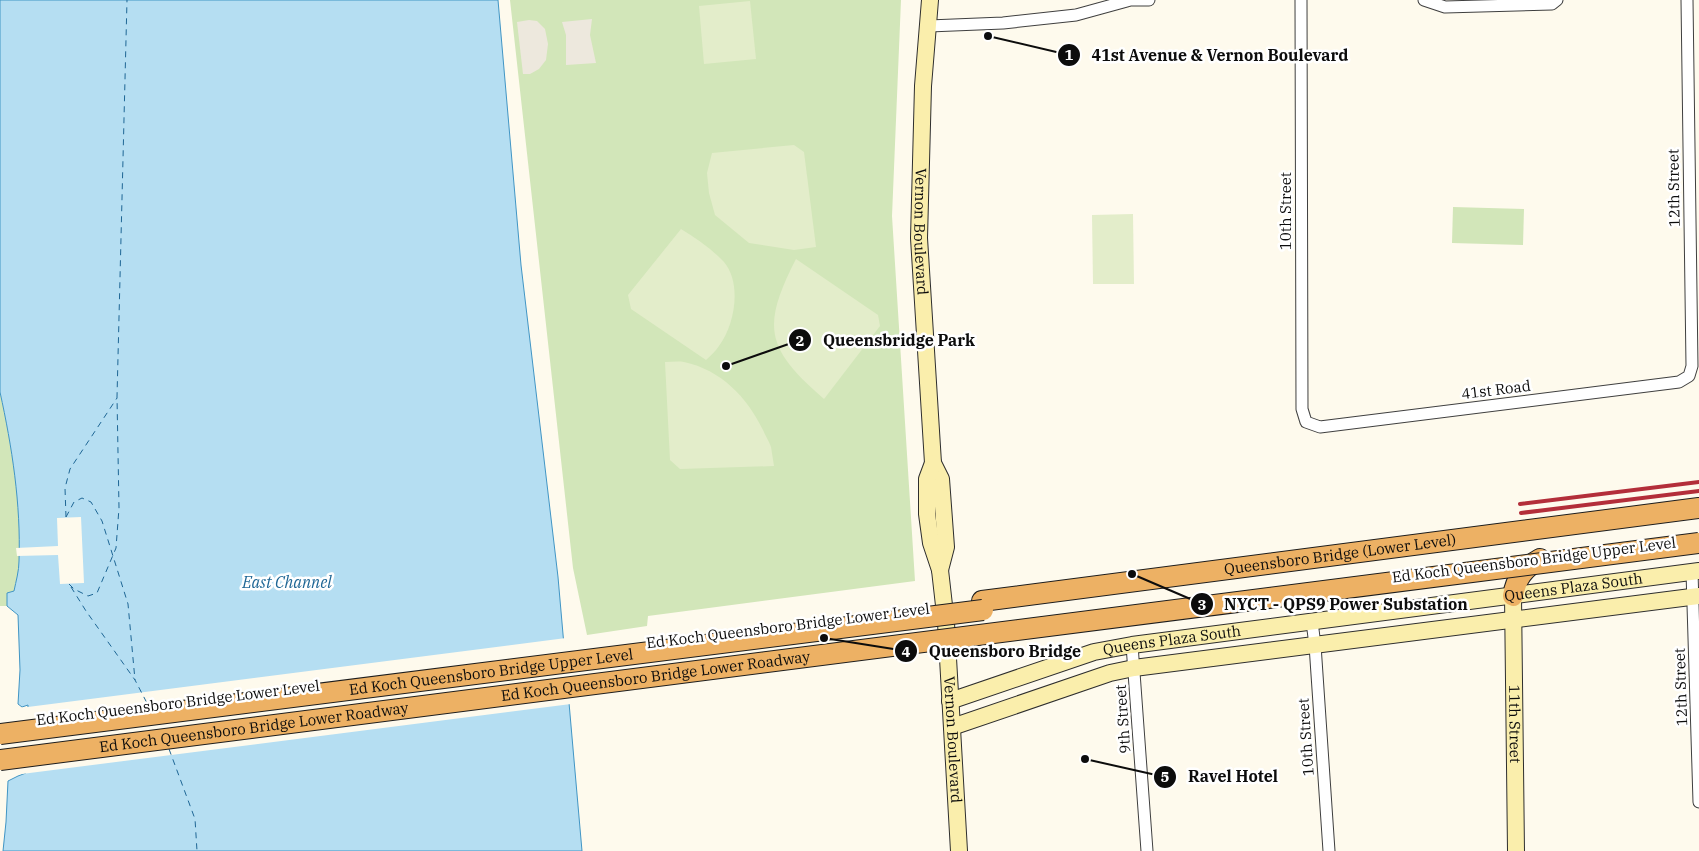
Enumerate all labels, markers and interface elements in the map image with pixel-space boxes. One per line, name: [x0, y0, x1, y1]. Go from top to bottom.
callout: 41st Avenue & Vernon Boulevard: [1056, 39, 1358, 70]
text: 1: [1064, 45, 1074, 64]
text: 41st Avenue & Vernon Boulevard: [1092, 45, 1348, 65]
street label: 12th Street: [1663, 149, 1684, 227]
street label: Vernon Boulevard: [910, 168, 933, 296]
street label: 10th Street: [1276, 172, 1295, 250]
callout: Queensbridge Park: [788, 325, 985, 356]
text: Queensbridge Park: [823, 330, 975, 350]
text: 2: [795, 331, 805, 350]
street label: 41st Road: [1460, 376, 1532, 403]
street label: Queensboro Bridge (Lower Level): [1223, 530, 1457, 579]
street label: Ed Koch Queensboro Bridge Upper Level: [1391, 533, 1677, 586]
street label: Queens Plaza South: [1503, 568, 1644, 605]
water label: East Channel: [241, 572, 332, 592]
callout: NYCT - QPS9 Power Substation: [1190, 589, 1478, 620]
text: NYCT - QPS9 Power Substation: [1224, 594, 1468, 614]
text: 3: [1197, 595, 1207, 614]
street label: Ed Koch Queensboro Bridge Lower Level: [645, 599, 931, 652]
street label: Queens Plaza South: [1101, 621, 1242, 659]
callout: Queensboro Bridge: [894, 636, 1091, 667]
text: Queensboro Bridge: [929, 641, 1081, 661]
text: 4: [901, 642, 911, 661]
street label: Ed Koch Queensboro Bridge Upper Level: [348, 644, 634, 699]
street label: Ed Koch Queensboro Bridge Lower Roadway: [500, 647, 811, 705]
street label: 12th Street: [1670, 648, 1691, 726]
street label: Ed Koch Queensboro Bridge Lower Level: [35, 676, 321, 729]
street label: Vernon Boulevard: [940, 676, 966, 804]
street label: 9th Street: [1111, 684, 1134, 754]
street label: 11th Street: [1505, 685, 1525, 763]
street label: 10th Street: [1293, 697, 1318, 777]
street label: Ed Koch Queensboro Bridge Lower Roadway: [98, 698, 410, 756]
callout: Ravel Hotel: [1153, 761, 1288, 792]
text: Ravel Hotel: [1188, 766, 1278, 786]
text: 5: [1160, 767, 1170, 786]

